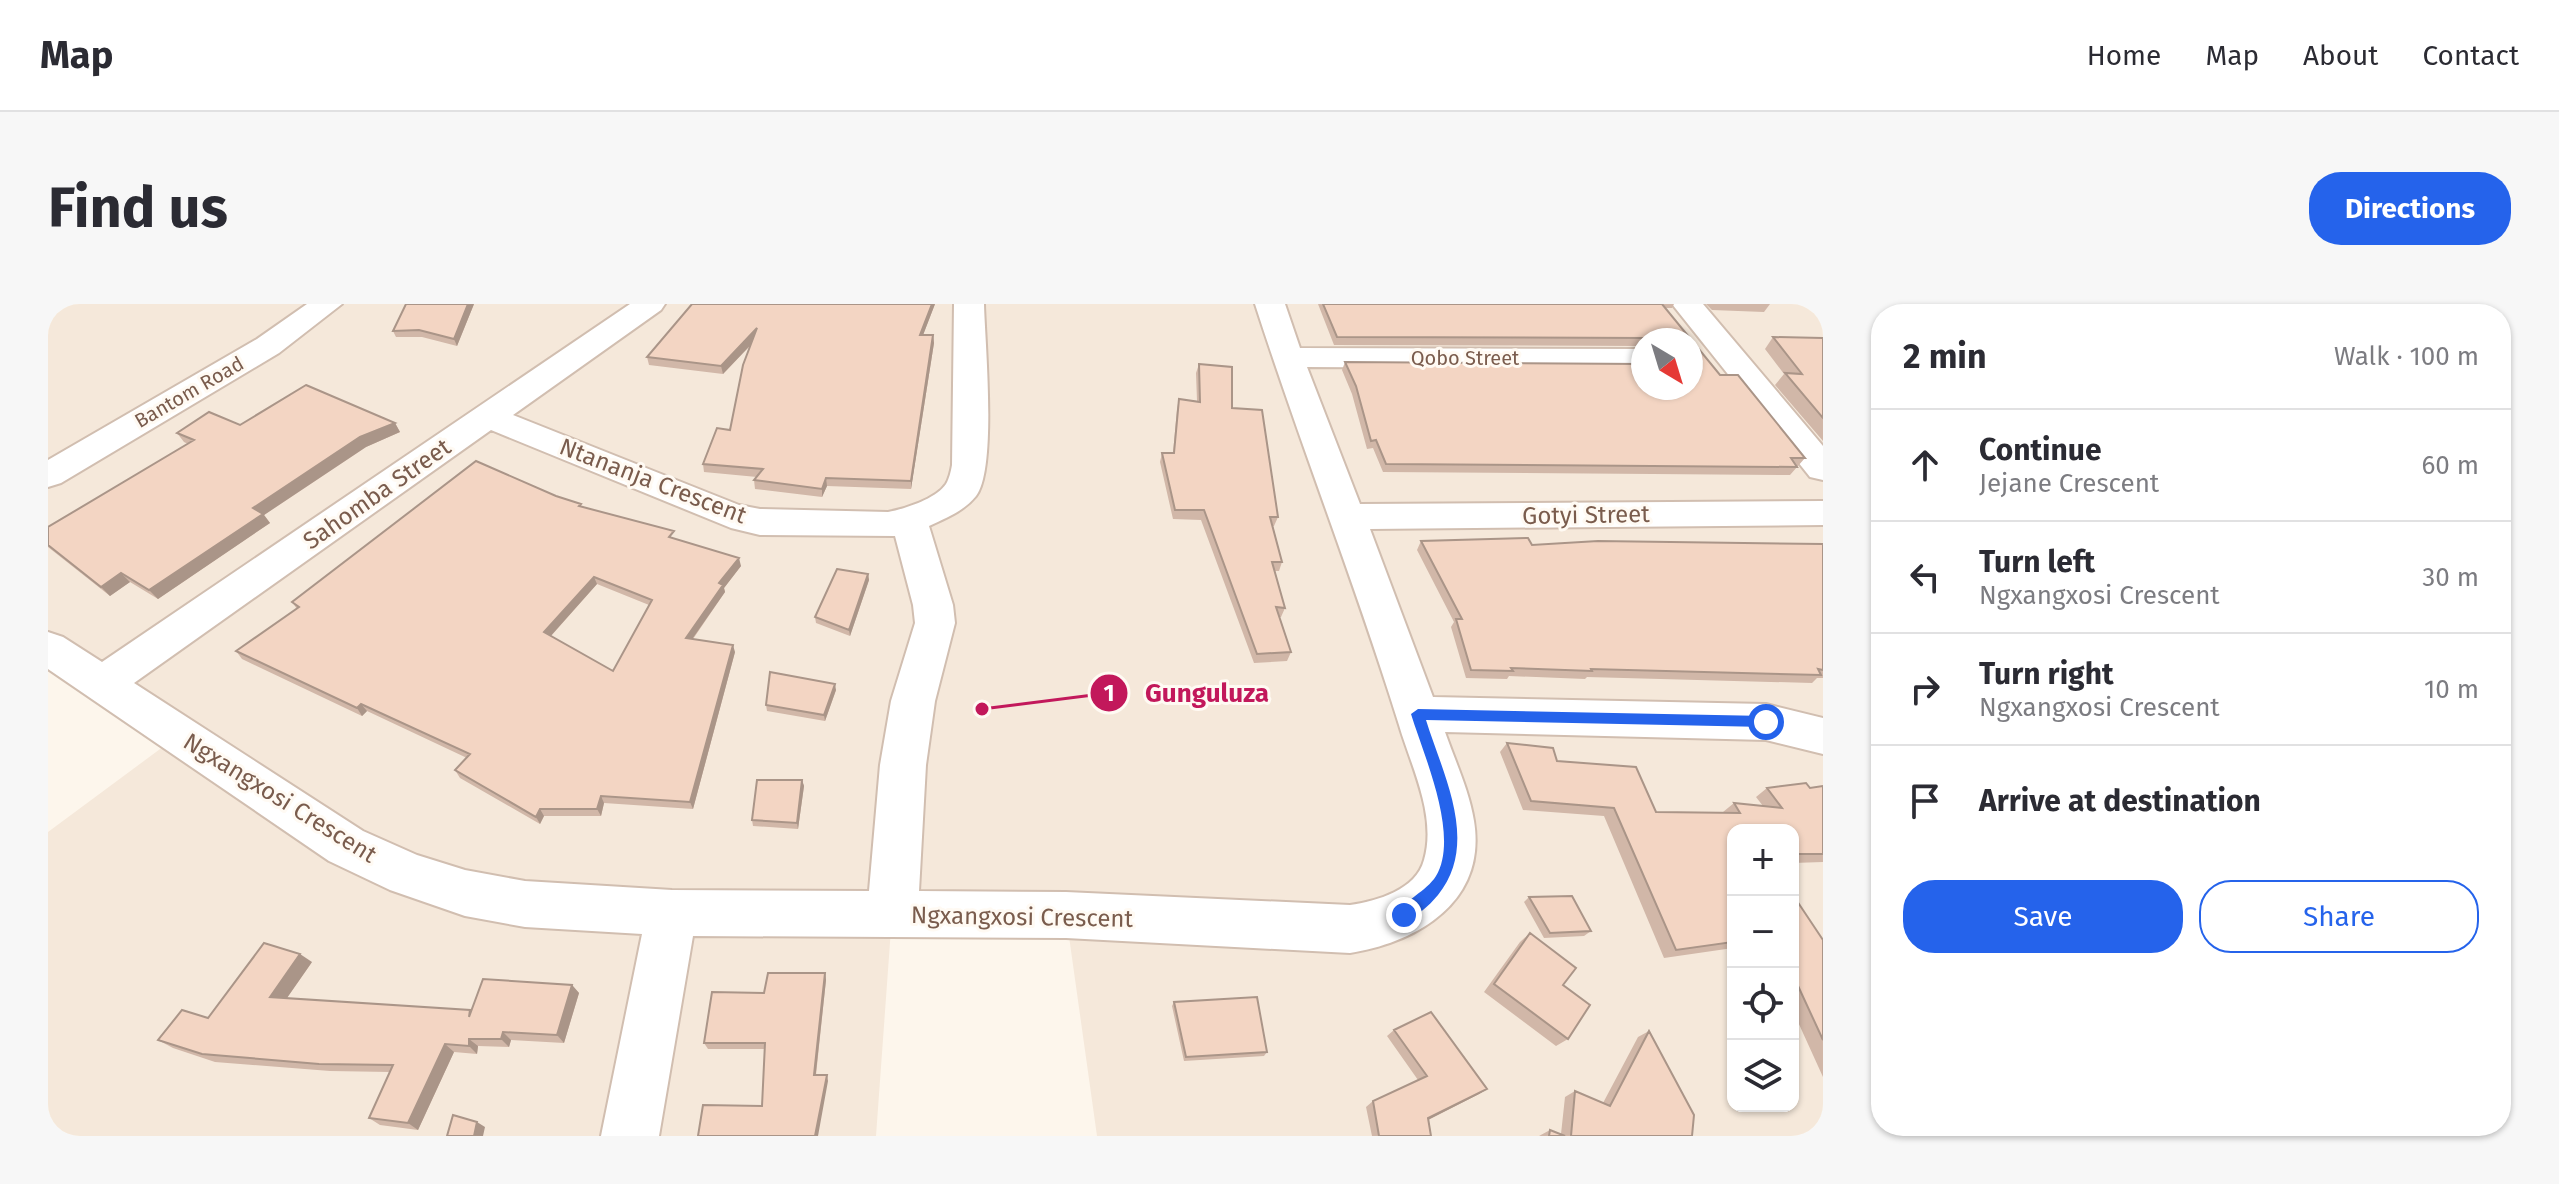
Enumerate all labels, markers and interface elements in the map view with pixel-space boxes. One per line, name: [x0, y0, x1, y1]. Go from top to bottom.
text: Map: [40, 32, 113, 78]
text: Home: [2087, 39, 2161, 72]
text: Map: [2205, 39, 2259, 72]
text: About: [2303, 39, 2378, 72]
text: Contact: [2422, 39, 2519, 72]
button: Directions: [2309, 172, 2511, 245]
text: Find us: [48, 175, 228, 242]
north arrow: [1631, 328, 1703, 400]
text: 2 min: [1903, 336, 1987, 377]
text: Walk · 100 m: [2334, 341, 2479, 372]
street label: Qobo Street: [1411, 346, 1520, 370]
street label: Bantom Road: [130, 351, 248, 433]
street label: Ntananja Crescent: [556, 432, 751, 530]
text: Continue: [1979, 432, 2102, 468]
street label: Sahomba Street: [298, 433, 456, 555]
icon: ahead: [1903, 443, 1947, 487]
text: 60 m: [2421, 450, 2479, 481]
text: Jejane Crescent: [1979, 468, 2159, 499]
street label: Gotyi Street: [1522, 500, 1650, 530]
text: Turn left: [1979, 544, 2095, 580]
icon: left: [1903, 555, 1947, 599]
text: 30 m: [2422, 562, 2479, 593]
text: Ngxangxosi Crescent: [1979, 580, 2220, 611]
text: Turn right: [1979, 656, 2114, 692]
icon: right: [1903, 667, 1947, 711]
callout: Gunguluza: [1089, 668, 1285, 718]
text: 10 m: [2424, 674, 2479, 705]
text: Gunguluza: [1145, 678, 1269, 709]
text: 1: [1103, 679, 1115, 707]
text: Ngxangxosi Crescent: [1979, 692, 2220, 723]
route start: [1748, 704, 1784, 740]
street label: Ngxangxosi Crescent: [178, 727, 382, 869]
icon: arrive: [1903, 779, 1947, 823]
text: Arrive at destination: [1979, 783, 2261, 819]
map controls: [1727, 824, 1799, 1112]
button: +: [1727, 824, 1799, 896]
button: Save: [1903, 880, 2183, 953]
button: Share: [2199, 880, 2479, 953]
button: −: [1727, 896, 1799, 968]
route end: [1386, 897, 1422, 933]
street label: Ngxangxosi Crescent: [911, 901, 1134, 933]
button: locate: [1727, 968, 1799, 1040]
button: layers: [1727, 1040, 1799, 1112]

